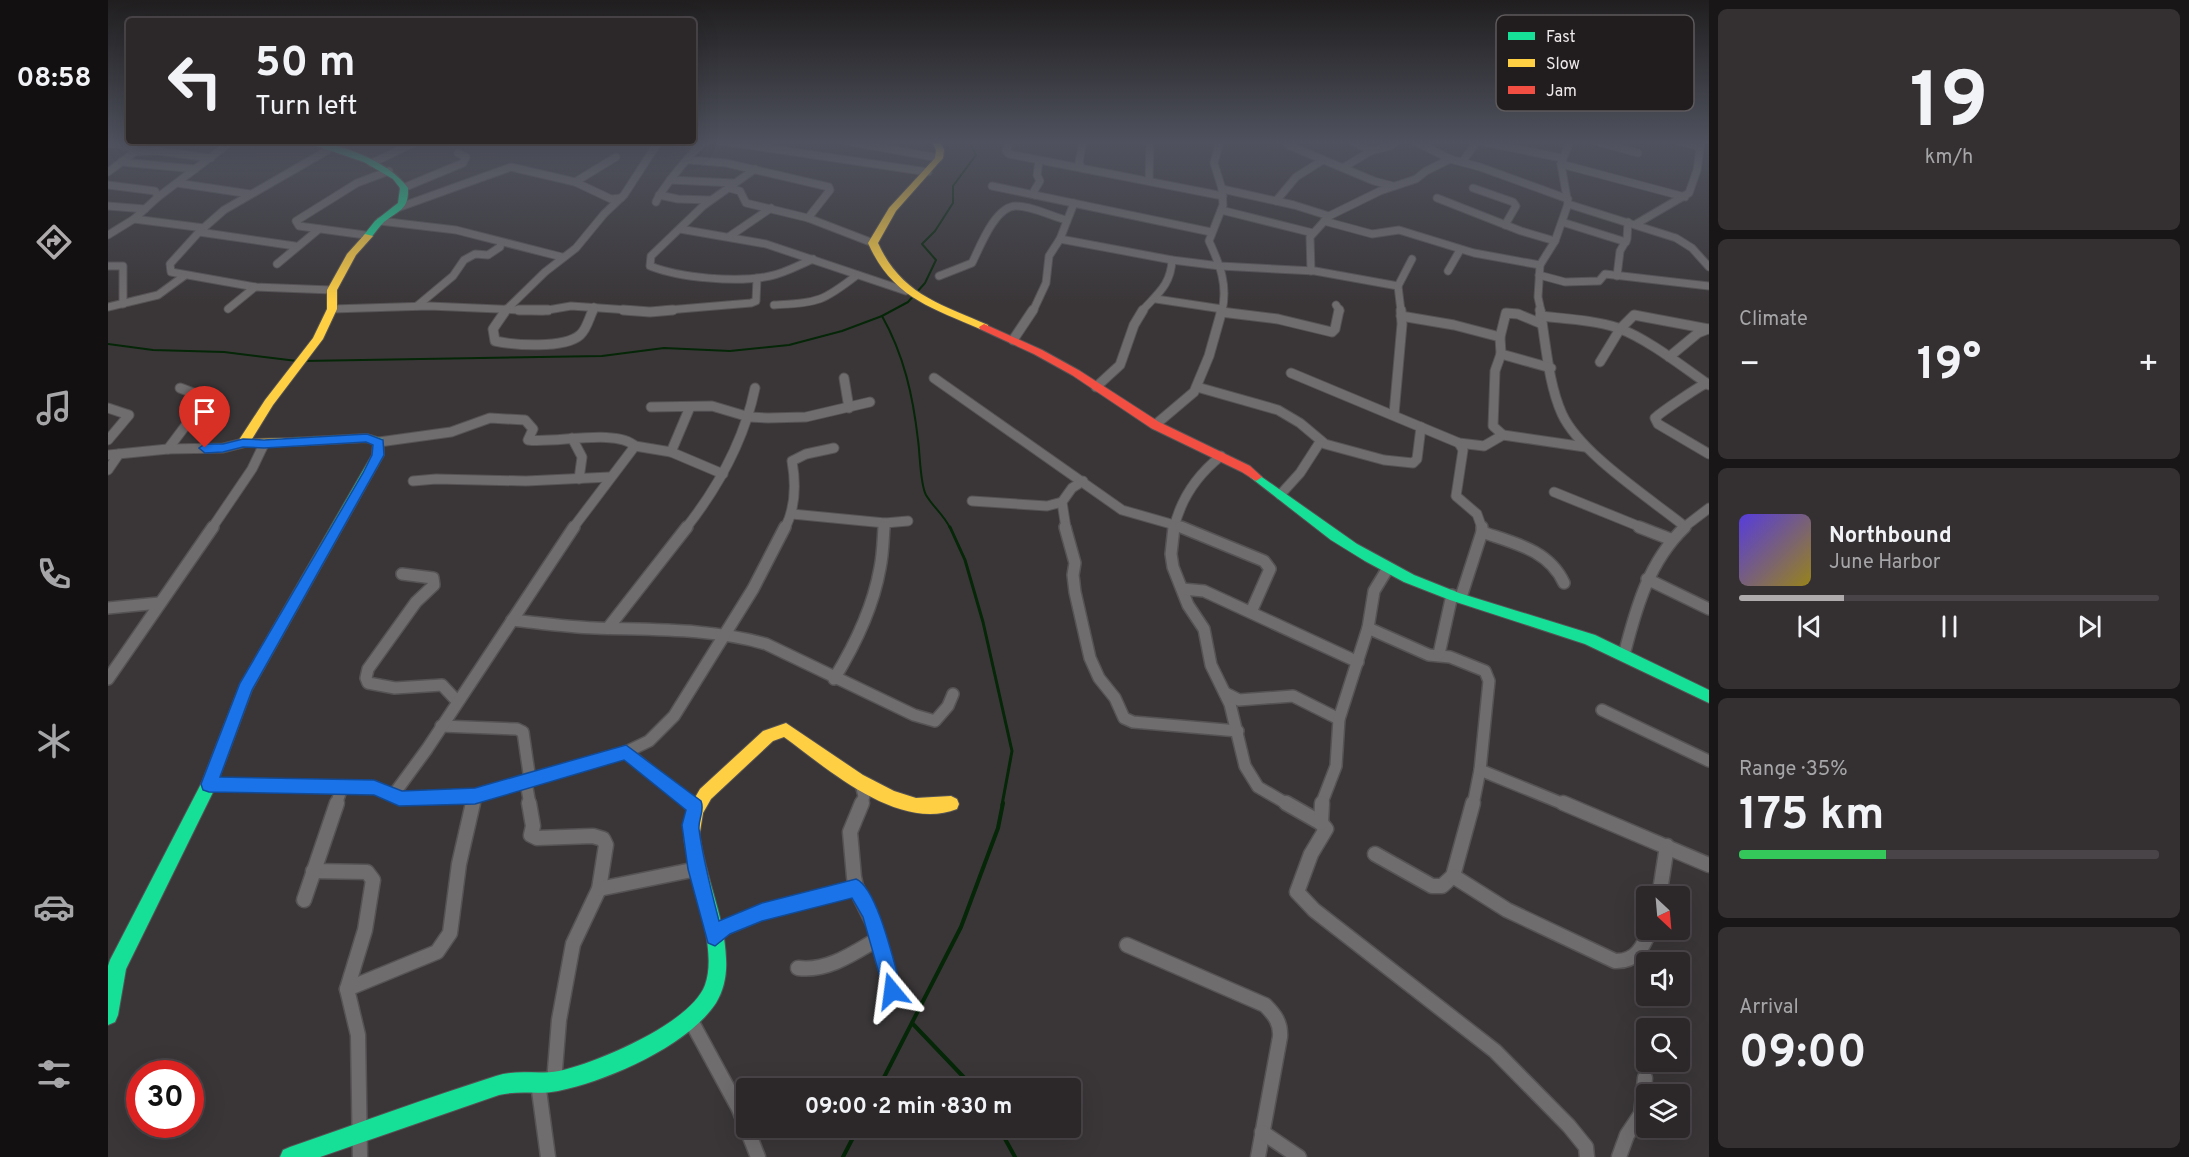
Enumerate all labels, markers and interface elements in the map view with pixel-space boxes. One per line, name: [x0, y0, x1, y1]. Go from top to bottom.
legend: [1496, 15, 1694, 111]
text: Fast: [1546, 28, 1576, 48]
text: 50 m: [255, 38, 356, 91]
icon: left: [156, 42, 234, 120]
text: Slow: [1546, 55, 1580, 75]
text: 19: [1909, 56, 1989, 155]
text: 08:58: [17, 62, 91, 96]
text: Jam: [1546, 82, 1577, 102]
text: Turn left: [255, 90, 357, 124]
text: km/h: [1925, 145, 1973, 171]
icon: directions: [33, 221, 75, 263]
text: Climate: [1739, 307, 1808, 333]
text: 19°: [1917, 338, 1981, 395]
text: −: [1739, 345, 1760, 387]
text: +: [2138, 345, 2159, 387]
pin: [179, 386, 230, 448]
icon: music: [33, 387, 75, 429]
icon: arrive: [188, 395, 221, 428]
text: Northbound: [1829, 523, 1952, 550]
text: June Harbor: [1829, 550, 1941, 576]
icon: phone: [33, 553, 75, 595]
icon: previous: [1793, 610, 1826, 643]
icon: pause: [1933, 610, 1966, 643]
icon: next: [2073, 610, 2106, 643]
icon: climate: [33, 720, 75, 762]
text: Range · 35%: [1739, 757, 1848, 783]
text: 175 km: [1739, 788, 1884, 845]
icon: car: [33, 886, 75, 928]
north arrow: [1636, 886, 1690, 940]
map controls: [1636, 886, 1690, 1138]
button: sound: [1636, 952, 1690, 1006]
position arrow: [860, 959, 924, 1023]
text: Arrival: [1739, 995, 1799, 1021]
button: search: [1636, 1018, 1690, 1072]
text: 09:00: [1739, 1026, 1867, 1083]
icon: filters: [33, 1053, 75, 1095]
speed limit sign: 30: [126, 1060, 204, 1138]
button: layers: [1636, 1084, 1690, 1138]
text: 09:00 · 2 min · 830 m: [805, 1094, 1012, 1121]

